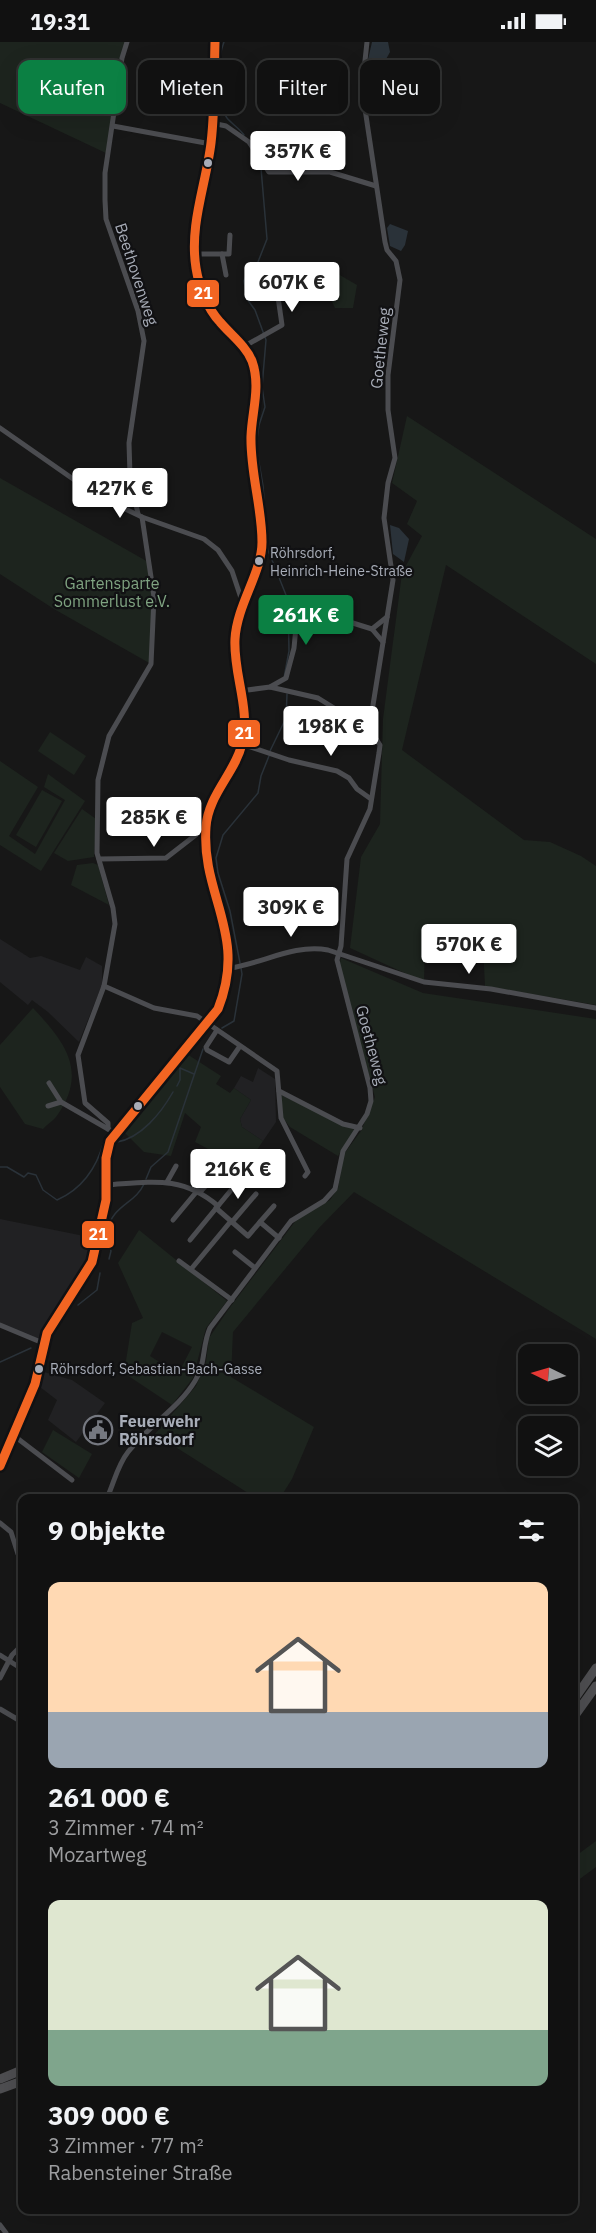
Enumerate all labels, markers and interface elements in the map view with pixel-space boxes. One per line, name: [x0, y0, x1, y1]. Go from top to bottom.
text: 19:31: [30, 7, 90, 36]
chip: Kaufen: [18, 60, 126, 114]
chip: Mieten: [138, 60, 245, 114]
chip: Filter: [257, 60, 348, 114]
chip: Neu: [360, 60, 440, 114]
pin: 357K €: [249, 131, 347, 182]
text: 357K €: [264, 137, 332, 164]
unlabelled marker: [202, 157, 214, 169]
street label: Beethovenweg: [111, 220, 163, 328]
pin: 607K €: [243, 262, 341, 313]
text: 607K €: [258, 268, 326, 295]
line badge: 21: [186, 279, 220, 308]
text: 21: [193, 283, 213, 303]
street label: Goetheweg: [366, 306, 394, 390]
pin: 427K €: [71, 468, 169, 519]
text: 427K €: [86, 474, 154, 501]
place label: Röhrsdorf, Heinrich-Heine-Straße: [270, 544, 413, 580]
marker: Röhrsdorf, Heinrich-Heine-Straße: [253, 555, 265, 567]
park label: Gartensparte Sommerlust e.V.: [54, 573, 170, 611]
pin: 261K €: [257, 595, 355, 646]
text: 261K €: [272, 601, 340, 628]
pin: 198K €: [282, 706, 380, 757]
text: 198K €: [297, 712, 365, 739]
line badge: 21: [227, 719, 261, 748]
text: 21: [234, 723, 254, 743]
pin: 285K €: [105, 797, 203, 848]
text: 285K €: [120, 803, 188, 830]
pin: 309K €: [242, 887, 340, 938]
text: 309K €: [257, 893, 325, 920]
pin: 570K €: [420, 924, 518, 975]
text: 570K €: [435, 930, 503, 957]
street label: Goetheweg: [352, 1003, 392, 1088]
unlabelled marker: [132, 1100, 144, 1112]
pin: 216K €: [189, 1149, 287, 1200]
text: 216K €: [204, 1155, 272, 1182]
line badge: 21: [81, 1220, 115, 1249]
text: 21: [88, 1224, 108, 1244]
north arrow: [518, 1344, 578, 1404]
map controls: [518, 1344, 578, 1476]
place label: Röhrsdorf, Sebastian-Bach-Gasse: [50, 1360, 263, 1378]
marker: Röhrsdorf, Sebastian-Bach-Gasse: [33, 1363, 45, 1375]
place label: Feuerwehr Röhrsdorf: [119, 1411, 201, 1449]
public building icon: Feuerwehr Röhrsdorf: [82, 1414, 114, 1446]
button: layers: [518, 1416, 578, 1476]
text: 9 Objekte: [48, 1513, 165, 1547]
icon: filters: [515, 1514, 548, 1547]
icon: home: [244, 1621, 352, 1729]
text: 261 000 €: [48, 1780, 170, 1814]
text: 3 Zimmer · 74 m²: [48, 1814, 204, 1841]
text: Mozartweg: [48, 1841, 147, 1868]
icon: home: [244, 1939, 352, 2047]
text: 309 000 €: [48, 2098, 170, 2132]
text: 3 Zimmer · 77 m²: [48, 2132, 204, 2159]
text: Rabensteiner Straße: [48, 2159, 233, 2186]

